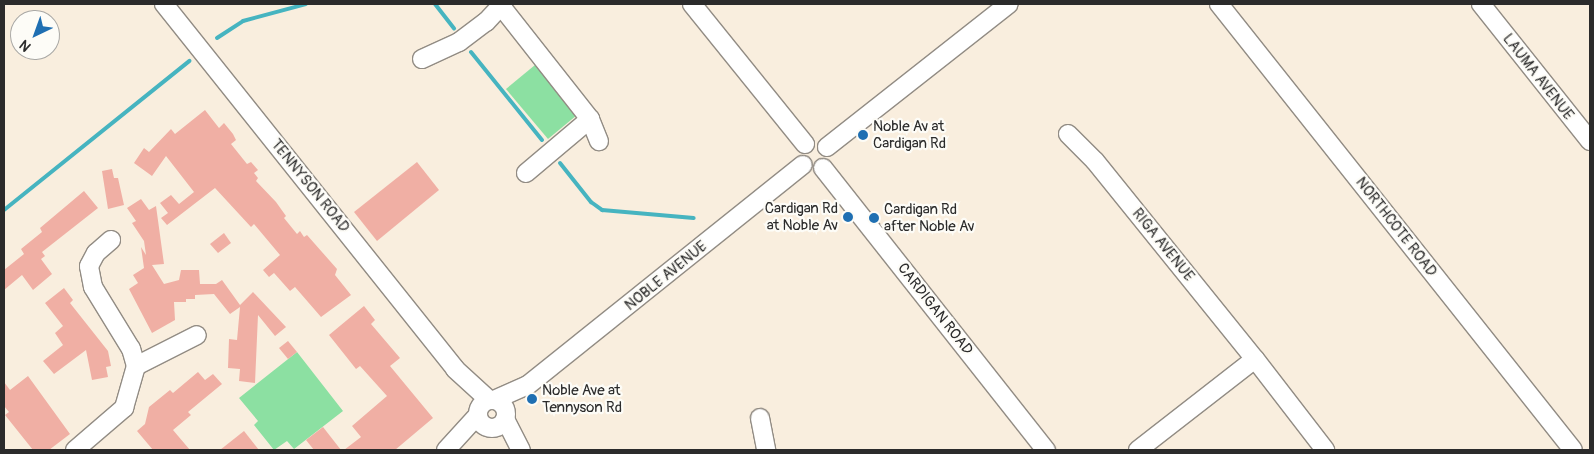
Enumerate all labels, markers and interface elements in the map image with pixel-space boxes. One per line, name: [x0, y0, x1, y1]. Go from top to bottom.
north arrow: [10, 10, 60, 60]
street label: LAUMA AVENUE: [1499, 30, 1577, 124]
text: N: [16, 36, 35, 55]
place label: Noble Av at Cardigan Rd: [873, 117, 946, 152]
marker: Noble Av at Cardigan Rd: [857, 129, 869, 141]
street label: TENNYSON ROAD: [267, 136, 353, 236]
street label: NORTHCOTE ROAD: [1352, 174, 1440, 280]
place label: Cardigan Rd at Noble Av: [765, 199, 838, 234]
place label: Cardigan Rd after Noble Av: [884, 200, 974, 235]
street label: RIGA AVENUE: [1128, 205, 1198, 285]
marker: Cardigan Rd at Noble Av: [842, 211, 854, 223]
marker: Cardigan Rd after Noble Av: [868, 212, 880, 224]
street label: NOBLE AVENUE: [621, 237, 711, 315]
street label: CARDIGAN ROAD: [894, 259, 976, 359]
place label: Noble Ave at Tennyson Rd: [542, 381, 622, 416]
marker: Noble Ave at Tennyson Rd: [526, 393, 538, 405]

